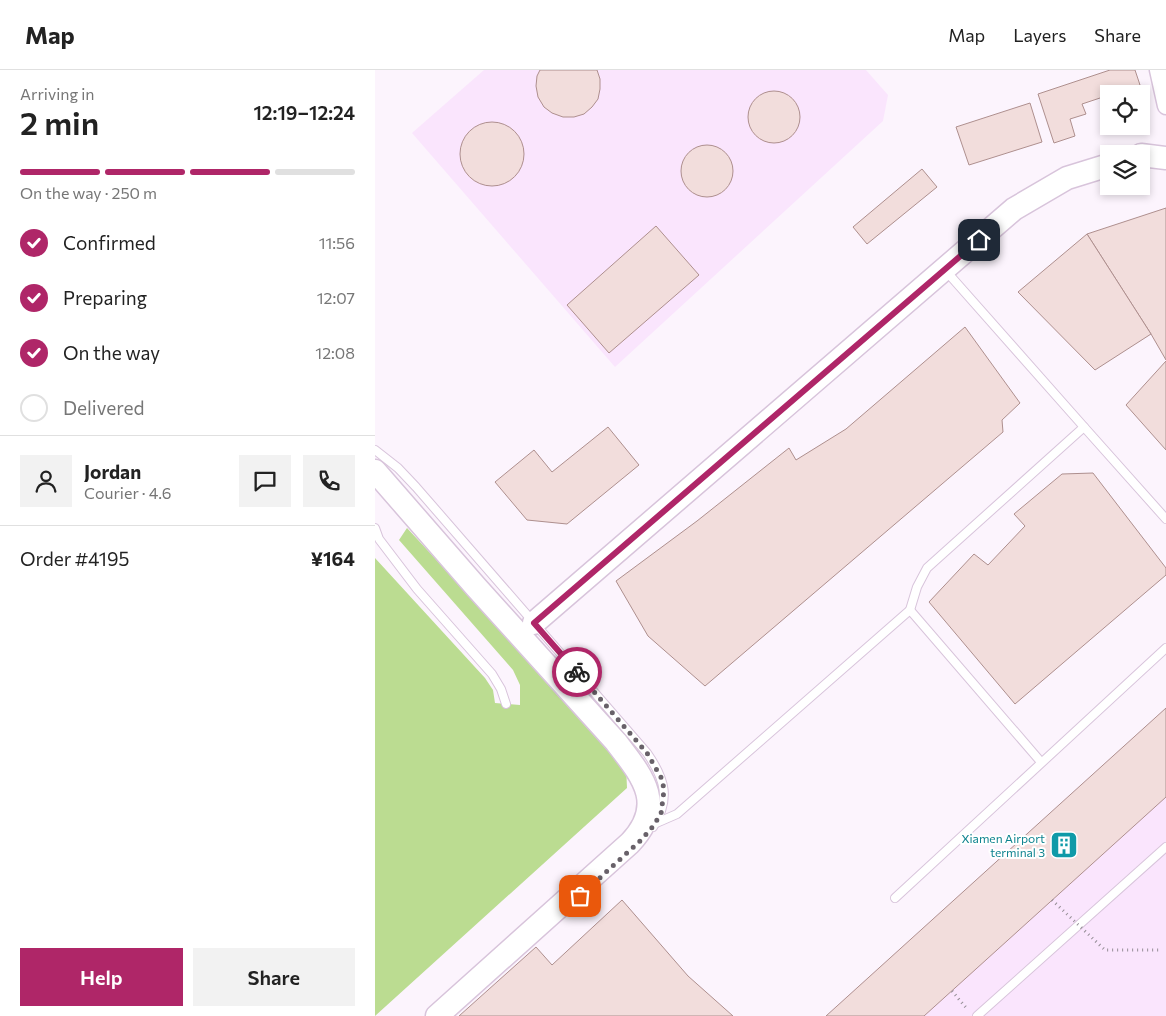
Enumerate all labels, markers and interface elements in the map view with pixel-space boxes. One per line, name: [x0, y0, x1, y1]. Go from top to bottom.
text: Map: [25, 20, 75, 49]
text: Map: [948, 24, 985, 46]
text: Layers: [1013, 24, 1066, 46]
text: Share: [1094, 24, 1141, 46]
text: Arriving in: [20, 84, 94, 103]
map controls: [1100, 85, 1150, 195]
button: locate: [1100, 85, 1150, 135]
text: 12:19–12:24: [253, 101, 355, 124]
text: 2 min: [20, 102, 99, 142]
button: layers: [1100, 145, 1150, 195]
text: On the way · 250 m: [20, 183, 157, 202]
pin: [958, 219, 1000, 261]
icon: home: [965, 226, 993, 254]
icon: check: [20, 229, 48, 257]
text: Confirmed: [63, 231, 156, 254]
text: 11:56: [319, 233, 355, 252]
icon: check: [20, 284, 48, 312]
text: Preparing: [63, 286, 147, 309]
text: 12:07: [317, 288, 355, 307]
icon: check: [20, 339, 48, 367]
text: On the way: [63, 341, 160, 364]
text: 12:08: [315, 343, 355, 362]
text: Delivered: [63, 396, 144, 419]
button: person: [20, 455, 72, 507]
button: chat: [239, 455, 291, 507]
button: phone: [303, 455, 355, 507]
text: Jordan: [84, 460, 141, 483]
text: Courier · 4.6: [84, 483, 171, 502]
text: Order #4195: [20, 547, 129, 570]
text: ¥164: [311, 547, 355, 570]
courier: [552, 647, 602, 697]
icon: bike: [563, 658, 591, 686]
building icon: Xiamen Airport terminal 3: [1049, 830, 1079, 860]
place label: Xiamen Airport terminal 3: [961, 831, 1045, 859]
pin: [559, 875, 601, 917]
icon: bag: [566, 882, 594, 910]
button: Help: [20, 948, 183, 1006]
button: Share: [193, 948, 355, 1006]

